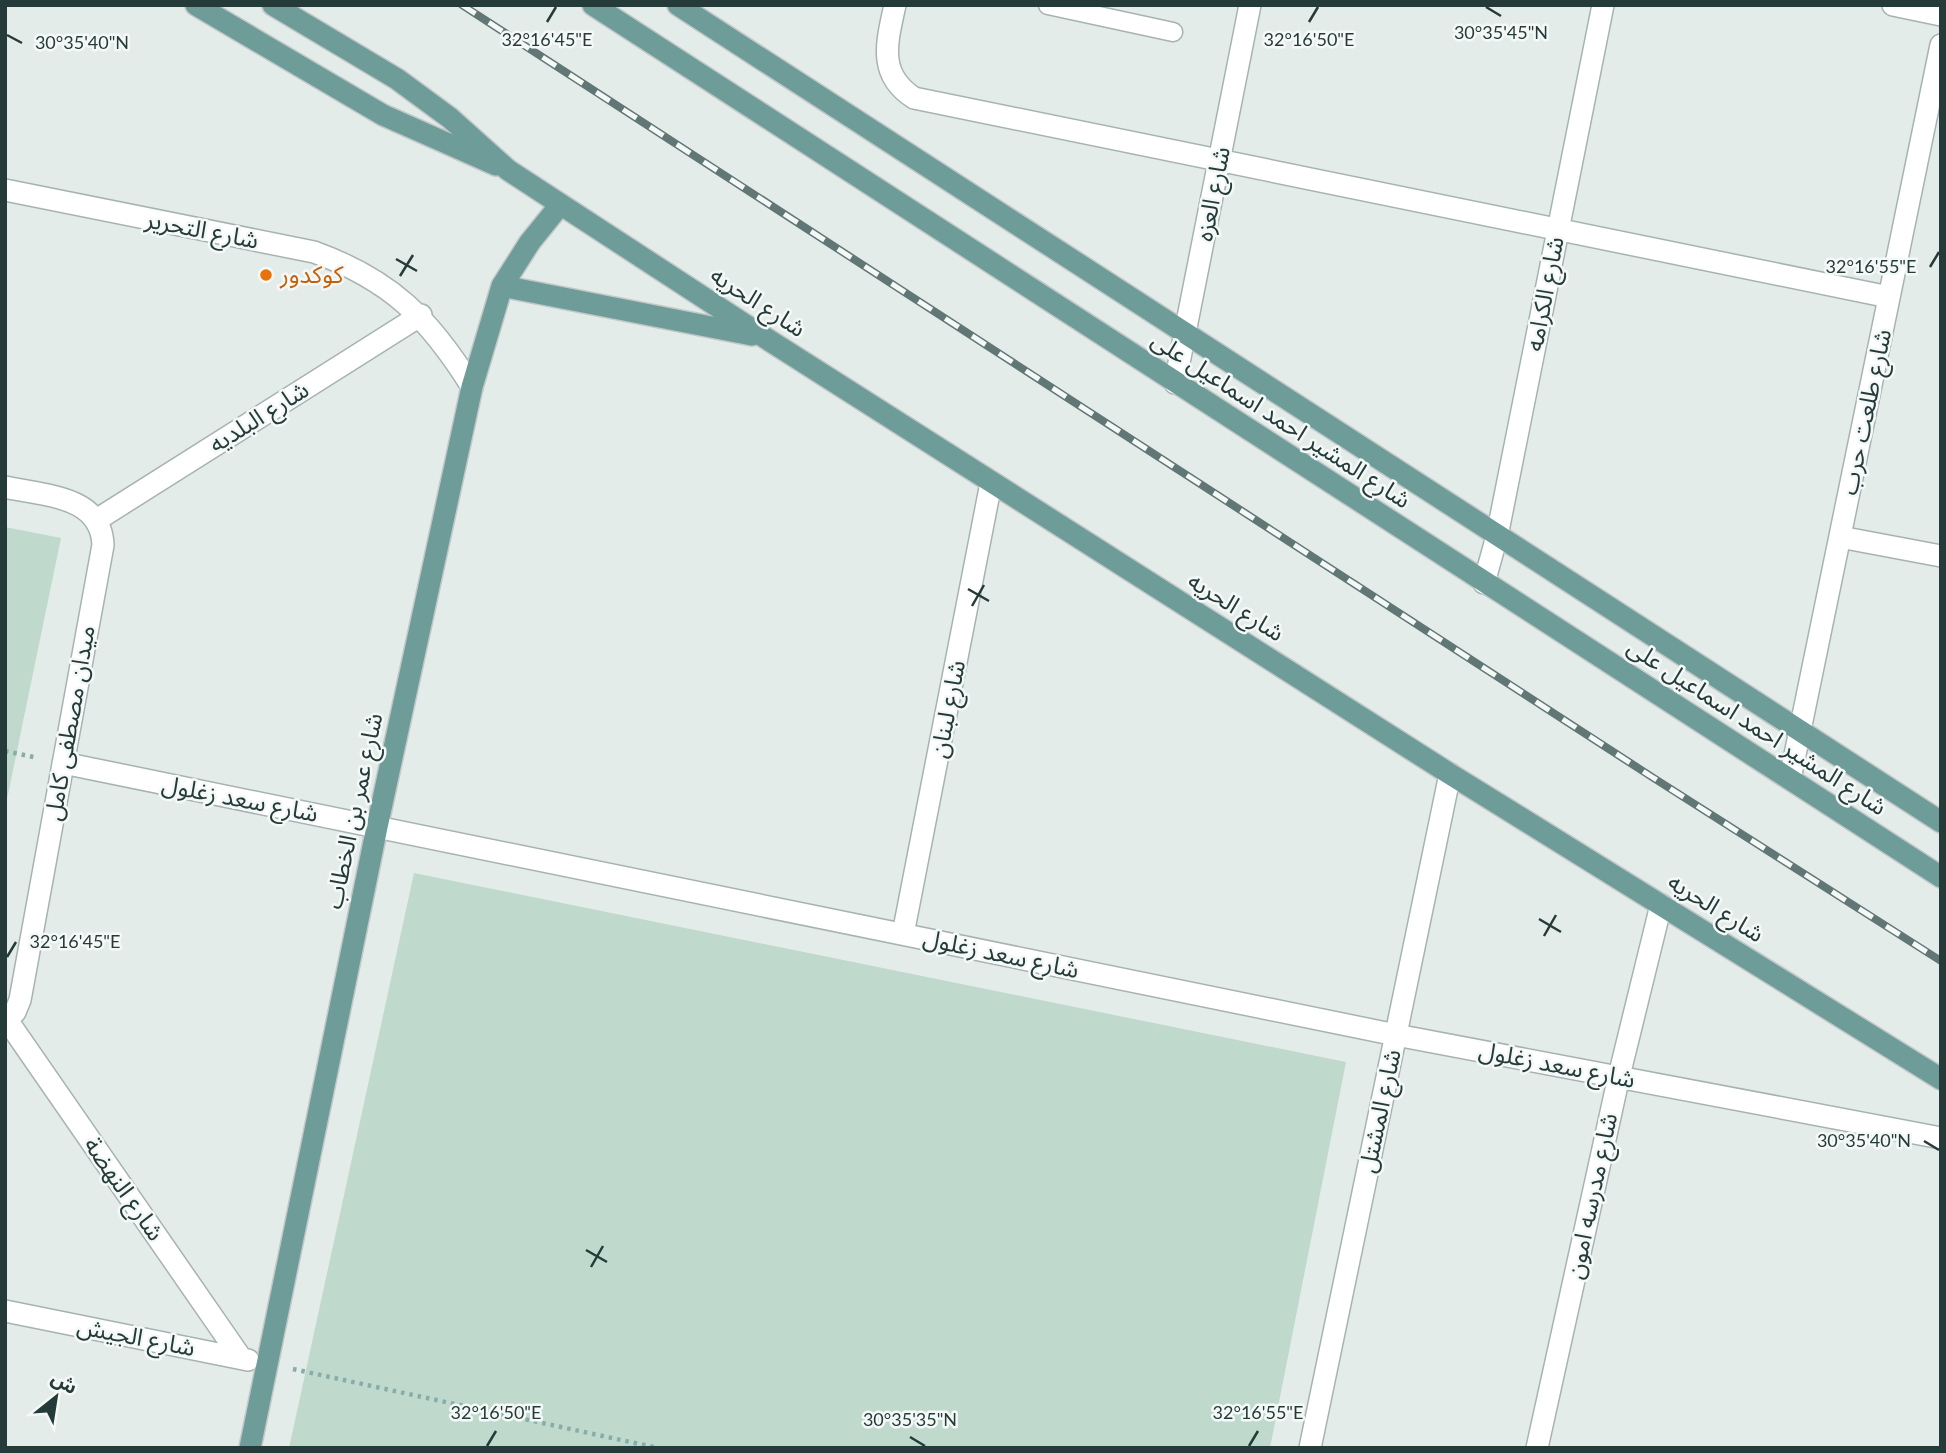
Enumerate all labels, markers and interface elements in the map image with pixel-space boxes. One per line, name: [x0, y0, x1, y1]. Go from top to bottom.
text: 30°35'45"N: [1454, 21, 1548, 43]
text: 32°16'45"E: [502, 28, 592, 50]
text: 32°16'50"E: [1264, 28, 1354, 50]
text: 30°35'40"N: [35, 31, 129, 53]
street label: شارع العزه: [1188, 144, 1239, 244]
street label: شارع التحرير: [142, 203, 261, 258]
street label: شارع الكرامه: [1518, 234, 1573, 354]
text: 32°16'55"E: [1826, 255, 1916, 277]
place label: كوكدور: [279, 259, 345, 289]
street label: شارع الحريه: [704, 259, 812, 346]
marker: كوكدور: [258, 267, 274, 283]
street label: شارع المشير احمد اسماعيل على: [1145, 324, 1417, 517]
street label: شارع طلعت حرب: [1833, 326, 1900, 498]
street label: شارع البلديه: [203, 374, 315, 461]
street label: شارع الحريه: [1181, 565, 1290, 650]
street label: ميدان مصطفى كامل: [37, 623, 101, 823]
street label: شارع المشير احمد اسماعيل على: [1621, 631, 1893, 824]
street label: شارع لبنان: [923, 657, 974, 761]
street label: شارع عمر بن الخطاب: [318, 710, 391, 912]
street label: شارع سعد زغلول: [159, 768, 321, 831]
street label: شارع الحريه: [1661, 866, 1770, 951]
street label: شارع سعد زغلول: [920, 922, 1082, 987]
text: 32°16'45"E: [30, 930, 120, 952]
street label: شارع سعد زغلول: [1476, 1034, 1638, 1097]
street label: شارع المشتل: [1351, 1046, 1410, 1176]
street label: شارع مدرسه امون: [1559, 1110, 1626, 1282]
text: 30°35'40"N: [1817, 1129, 1911, 1151]
street label: شارع النهضة: [76, 1131, 171, 1248]
street label: شارع الجيش: [74, 1310, 198, 1365]
north arrow: [21, 1362, 91, 1432]
text: ش: [48, 1365, 82, 1398]
text: 32°16'50"E: [451, 1401, 541, 1423]
text: 32°16'55"E: [1213, 1401, 1303, 1423]
text: 30°35'35"N: [863, 1408, 957, 1430]

